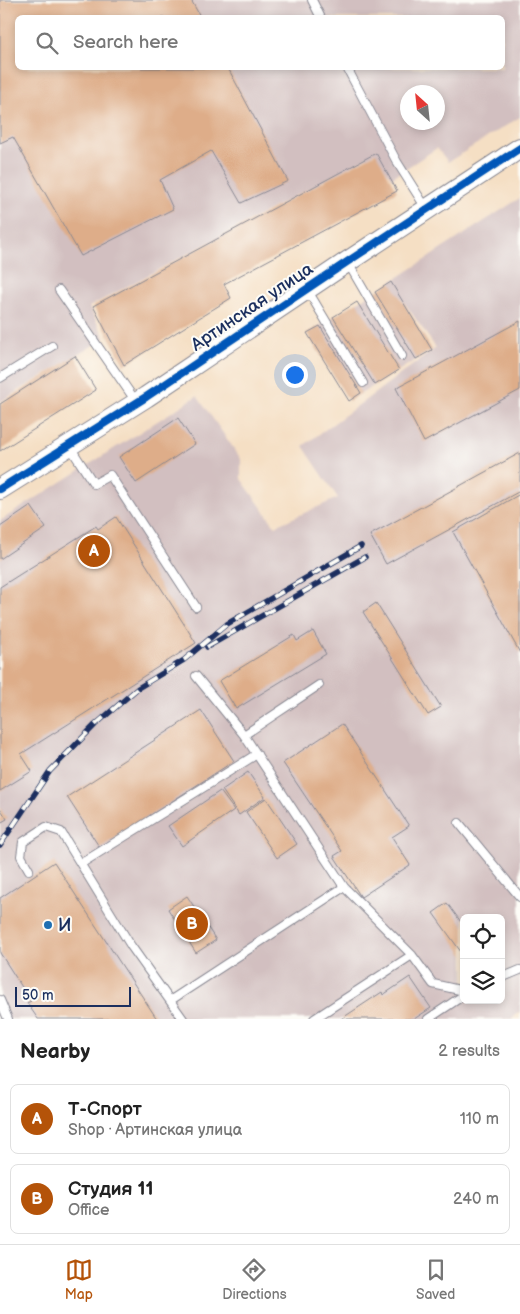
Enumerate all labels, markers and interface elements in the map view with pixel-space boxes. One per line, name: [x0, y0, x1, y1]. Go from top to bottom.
search box: [15, 15, 505, 70]
icon: search: [33, 29, 61, 57]
text: Search here: [73, 31, 178, 54]
north arrow: [400, 85, 445, 130]
street label: Артинская улица: [186, 258, 317, 356]
your location: [282, 362, 308, 388]
pin: A: [78, 532, 110, 570]
pin: B: [176, 905, 208, 943]
map controls: [460, 914, 505, 1004]
button: locate: [460, 914, 505, 959]
place label: И: [58, 915, 71, 936]
marker: И: [42, 919, 54, 931]
button: layers: [460, 959, 505, 1004]
scale bar: [15, 984, 131, 1007]
text: 50 m: [22, 987, 54, 1004]
text: Nearby: [20, 1039, 90, 1064]
text: 2 results: [438, 1042, 500, 1061]
text: Т-Спорт: [68, 1098, 142, 1121]
text: A: [32, 1110, 42, 1129]
text: 110 m: [460, 1110, 499, 1129]
text: Shop · Артинская улица: [68, 1121, 242, 1140]
text: Студия 11: [68, 1178, 154, 1201]
text: B: [31, 1190, 43, 1209]
text: 240 m: [453, 1190, 499, 1209]
text: Office: [68, 1201, 110, 1220]
tab: Map: [65, 1256, 93, 1303]
tab: Directions: [222, 1256, 287, 1303]
tab: Saved: [416, 1256, 455, 1303]

